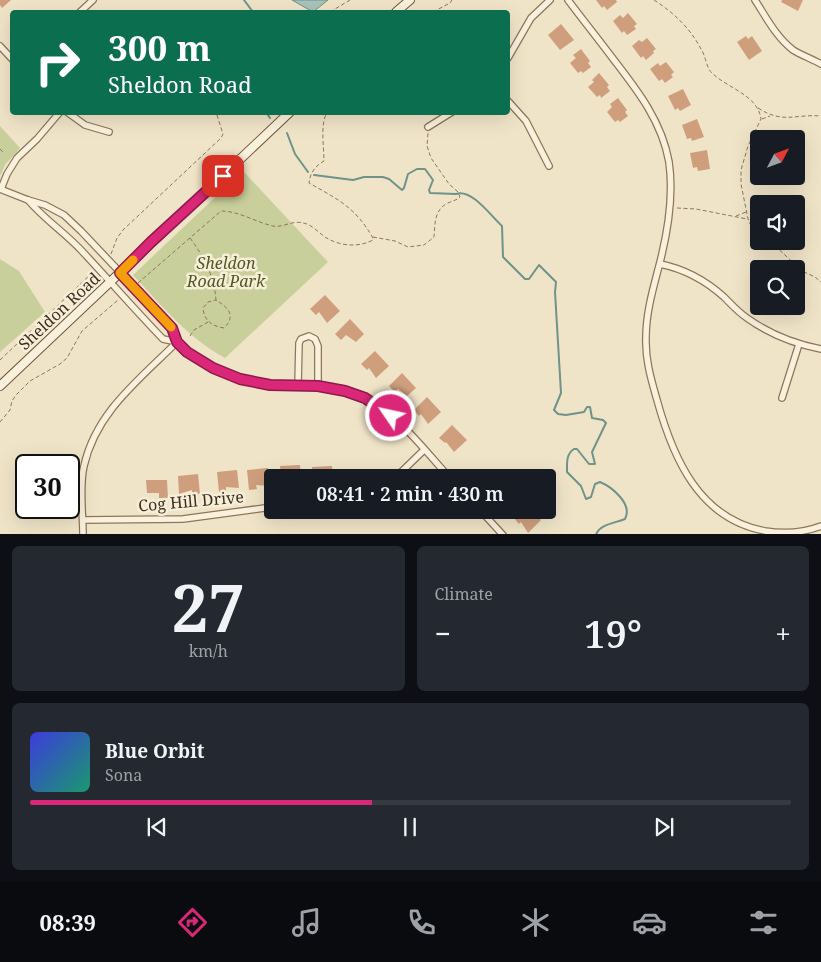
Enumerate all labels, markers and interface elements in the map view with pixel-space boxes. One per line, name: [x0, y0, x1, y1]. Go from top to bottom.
text: 300 m: [108, 24, 211, 71]
icon: right: [25, 30, 90, 95]
text: Sheldon Road: [108, 69, 252, 99]
north arrow: [750, 130, 805, 185]
map controls: [750, 130, 805, 315]
pin: [202, 155, 244, 197]
icon: arrive: [209, 162, 237, 190]
button: sound: [750, 195, 805, 250]
park label: Sheldon Road Park: [186, 252, 266, 292]
button: search: [750, 260, 805, 315]
street label: Sheldon Road: [13, 267, 105, 355]
position arrow: [364, 389, 416, 441]
speed limit sign: 30: [15, 454, 80, 519]
text: 08:41 · 2 min · 430 m: [316, 481, 504, 507]
street label: Cog Hill Drive: [137, 485, 245, 517]
text: 27: [172, 563, 245, 651]
text: Climate: [435, 583, 493, 605]
text: 19°: [584, 607, 642, 659]
text: −: [435, 614, 451, 652]
text: +: [775, 614, 791, 652]
text: km/h: [189, 640, 228, 662]
text: Blue Orbit: [105, 738, 205, 764]
text: Sona: [105, 764, 142, 786]
icon: previous: [143, 813, 171, 841]
icon: pause: [396, 813, 424, 841]
icon: next: [650, 813, 678, 841]
icon: directions: [175, 905, 210, 940]
icon: music: [289, 905, 324, 940]
icon: phone: [404, 905, 439, 940]
icon: climate: [518, 905, 553, 940]
icon: car: [632, 905, 667, 940]
icon: filters: [746, 905, 781, 940]
text: 08:39: [40, 907, 96, 937]

